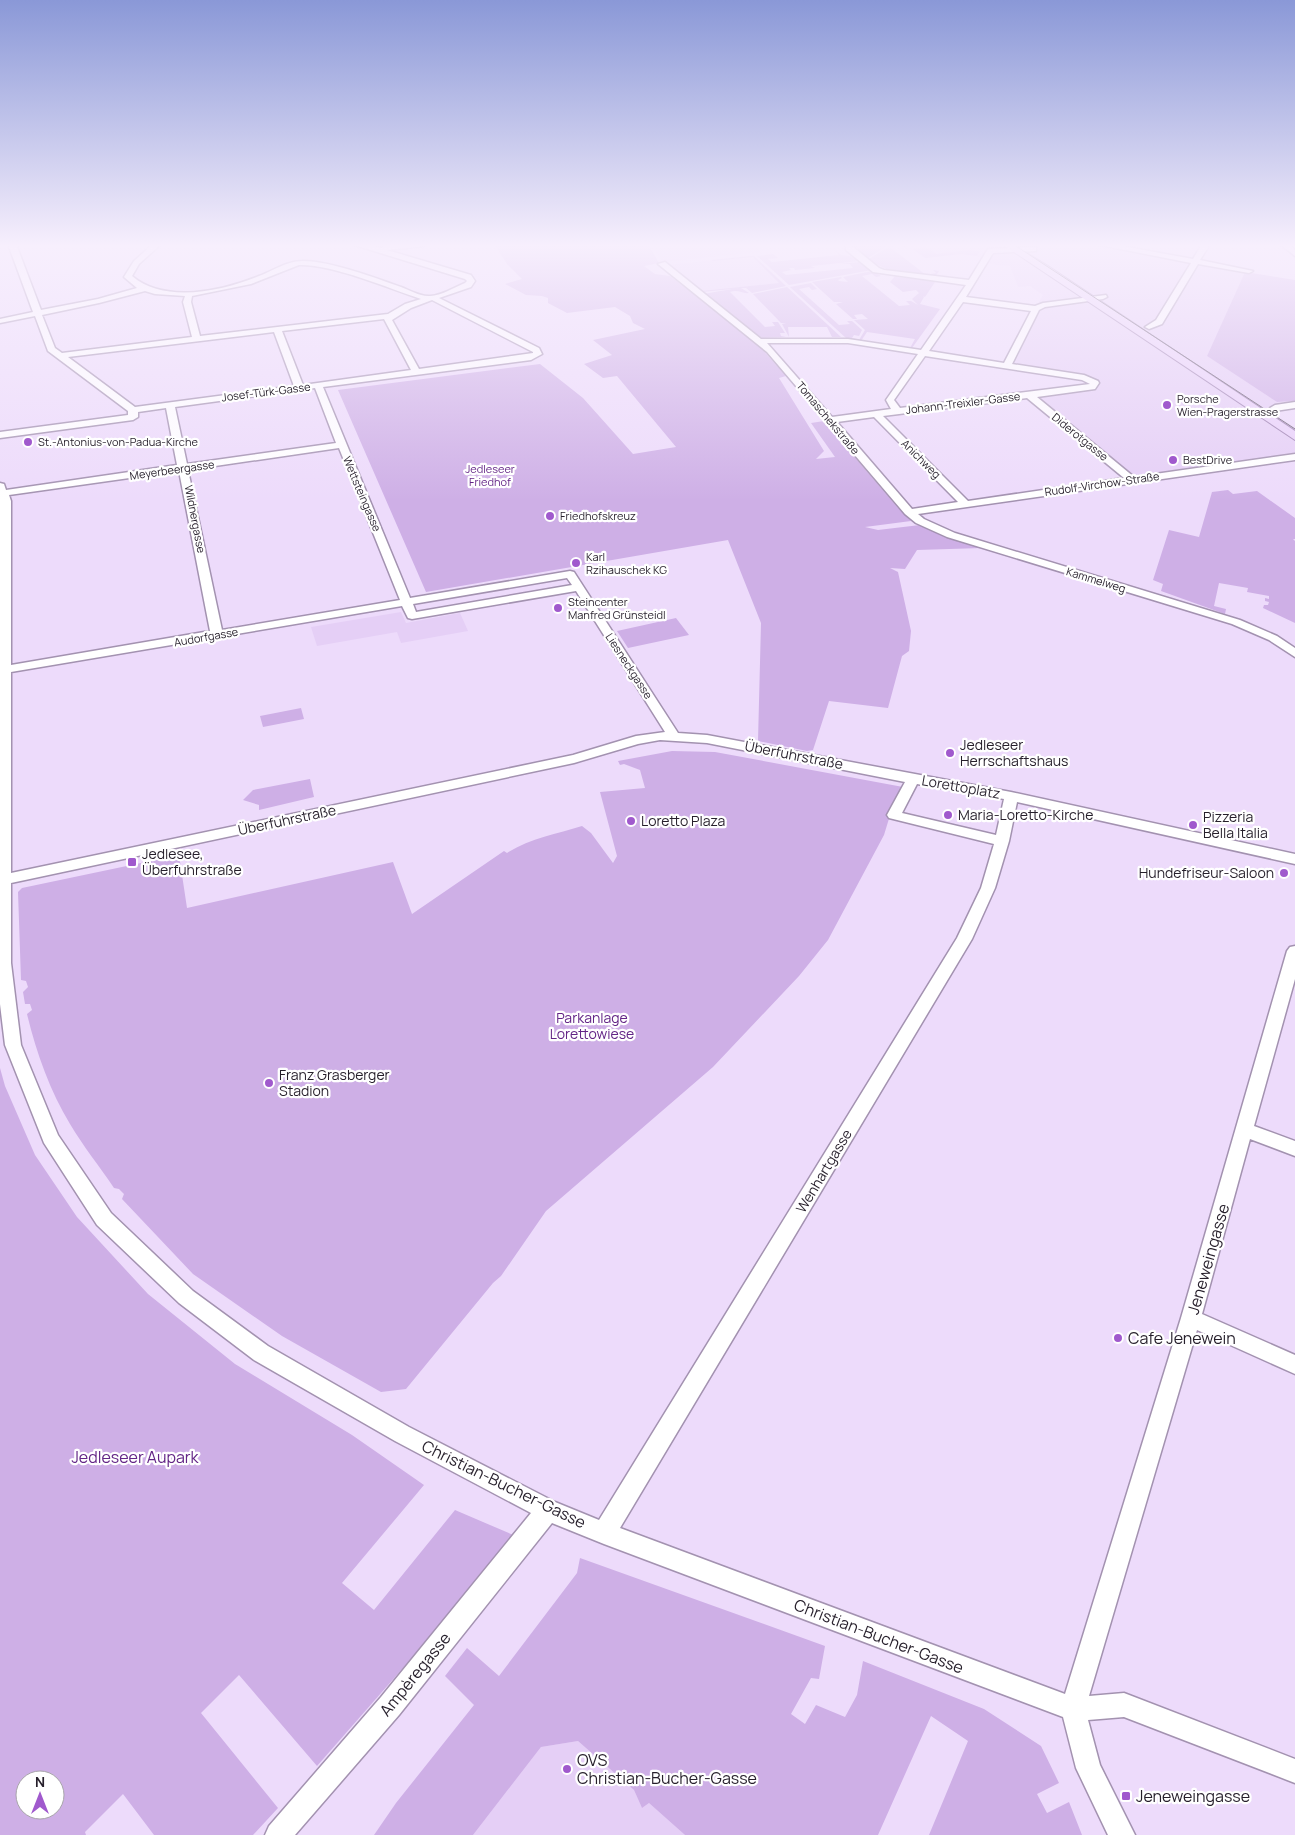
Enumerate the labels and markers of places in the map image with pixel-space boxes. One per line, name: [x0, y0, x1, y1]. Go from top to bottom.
place label: Porsche Wien-Pragerstrasse: [1177, 391, 1279, 419]
marker: Porsche Wien-Pragerstrasse: [1161, 399, 1173, 411]
place label: St.-Antonius-von-Padua-Kirche: [38, 434, 198, 449]
marker: St.-Antonius-von-Padua-Kirche: [22, 436, 34, 448]
place label: BestDrive: [1183, 452, 1233, 467]
marker: BestDrive: [1167, 454, 1179, 466]
place label: Friedhofskreuz: [560, 508, 636, 523]
marker: Friedhofskreuz: [544, 510, 556, 522]
place label: Karl Rzihauschek KG: [586, 549, 667, 577]
marker: Karl Rzihauschek KG: [570, 557, 582, 569]
place label: Steincenter Manfred Grünsteidl: [568, 594, 666, 622]
marker: Steincenter Manfred Grünsteidl: [552, 602, 564, 614]
place label: Jedleseer Herrschaftshaus: [960, 735, 1068, 770]
marker: Jedleseer Herrschaftshaus: [944, 747, 956, 759]
place label: Maria-Loretto-Kirche: [958, 805, 1093, 824]
place label: Pizzeria Bella Italia: [1203, 807, 1268, 842]
marker: Maria-Loretto-Kirche: [942, 809, 954, 821]
place label: Loretto Plaza: [641, 811, 725, 830]
marker: Loretto Plaza: [625, 815, 637, 827]
marker: Pizzeria Bella Italia: [1187, 819, 1199, 831]
place label: Jedlesee, Überfuhrstraße: [142, 844, 242, 879]
marker: Jedlesee, Überfuhrstraße: [126, 856, 138, 868]
place label: Hundefriseur-Saloon: [1139, 863, 1274, 882]
marker: Hundefriseur-Saloon: [1278, 867, 1290, 879]
place label: Franz Grasberger Stadion: [279, 1065, 390, 1100]
marker: Franz Grasberger Stadion: [263, 1077, 275, 1089]
place label: Cafe Jenewein: [1128, 1327, 1236, 1349]
marker: Cafe Jenewein: [1112, 1332, 1124, 1344]
place label: OVS Christian-Bucher-Gasse: [577, 1749, 757, 1789]
marker: OVS Christian-Bucher-Gasse: [561, 1763, 573, 1775]
place label: Jeneweingasse: [1136, 1785, 1250, 1807]
marker: Jeneweingasse: [1120, 1790, 1132, 1802]

